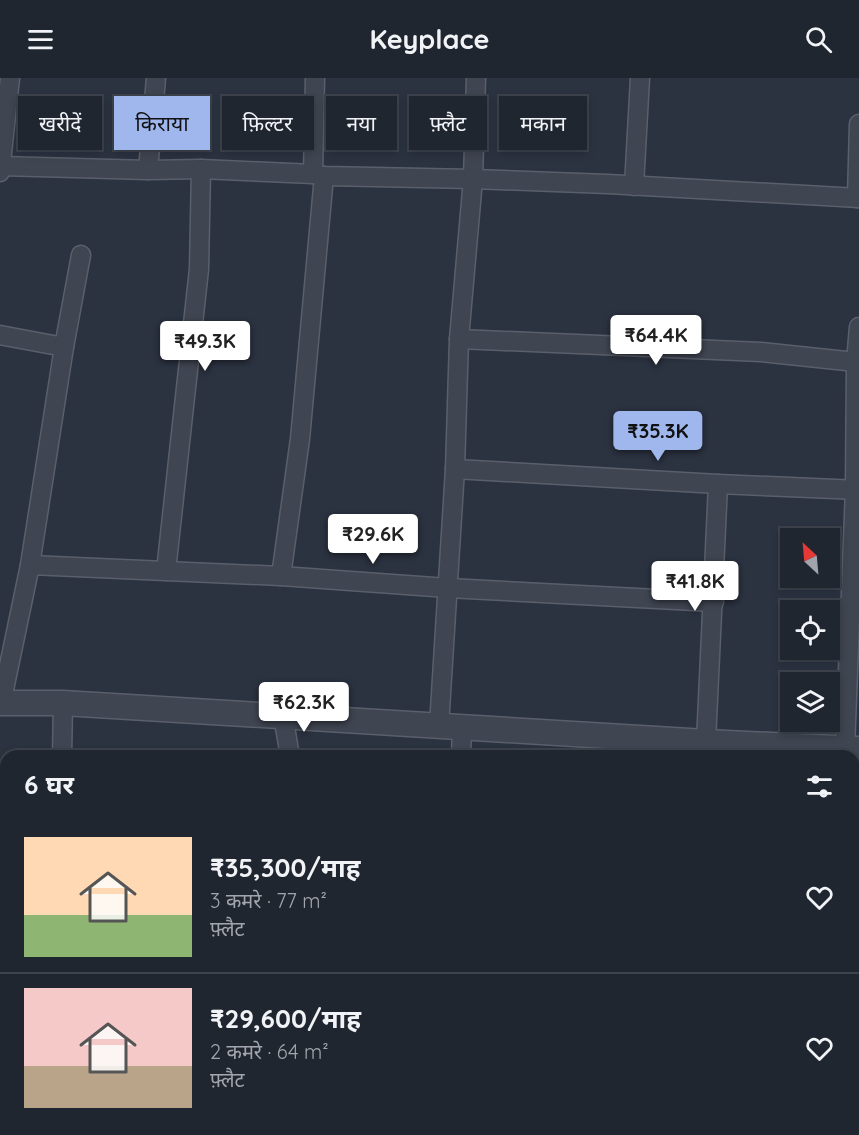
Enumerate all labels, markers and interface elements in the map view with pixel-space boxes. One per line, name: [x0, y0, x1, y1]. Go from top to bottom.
text: Keyplace: [370, 22, 489, 56]
icon: menu: [24, 23, 57, 56]
icon: search: [802, 23, 835, 56]
chip: खरीदें: [18, 96, 102, 150]
chip: किराया: [114, 96, 210, 150]
chip: फ़िल्टर: [222, 96, 314, 150]
chip: नया: [326, 96, 397, 150]
chip: फ़्लैट: [409, 96, 487, 150]
chip: मकान: [499, 96, 587, 150]
pin: ₹64.4K: [607, 315, 705, 366]
pin: ₹49.3K: [156, 321, 254, 372]
text: ₹64.4K: [624, 322, 688, 347]
text: ₹49.3K: [174, 328, 236, 353]
pin: ₹35.3K: [609, 411, 707, 462]
text: ₹35.3K: [627, 418, 689, 443]
pin: ₹29.6K: [324, 514, 422, 565]
text: ₹29.6K: [342, 521, 404, 546]
north arrow: [780, 528, 840, 588]
map controls: [780, 528, 840, 732]
pin: ₹41.8K: [646, 561, 744, 612]
text: ₹41.8K: [665, 568, 725, 593]
button: locate: [780, 600, 840, 660]
button: layers: [780, 672, 840, 732]
pin: ₹62.3K: [255, 682, 353, 733]
text: ₹62.3K: [273, 689, 335, 714]
text: 6 घर: [24, 768, 74, 801]
icon: filters: [803, 770, 836, 803]
text: ₹35,300/माह: [210, 851, 360, 884]
icon: home: [72, 861, 144, 933]
icon: heart: [803, 881, 836, 914]
text: 3 कमरे · 77 m²: [210, 888, 327, 913]
text: फ़्लैट: [210, 916, 245, 941]
text: ₹29,600/माह: [210, 1002, 361, 1035]
icon: home: [72, 1012, 144, 1084]
icon: heart: [803, 1032, 836, 1065]
text: 2 कमरे · 64 m²: [210, 1039, 329, 1064]
text: फ़्लैट: [210, 1067, 245, 1092]

